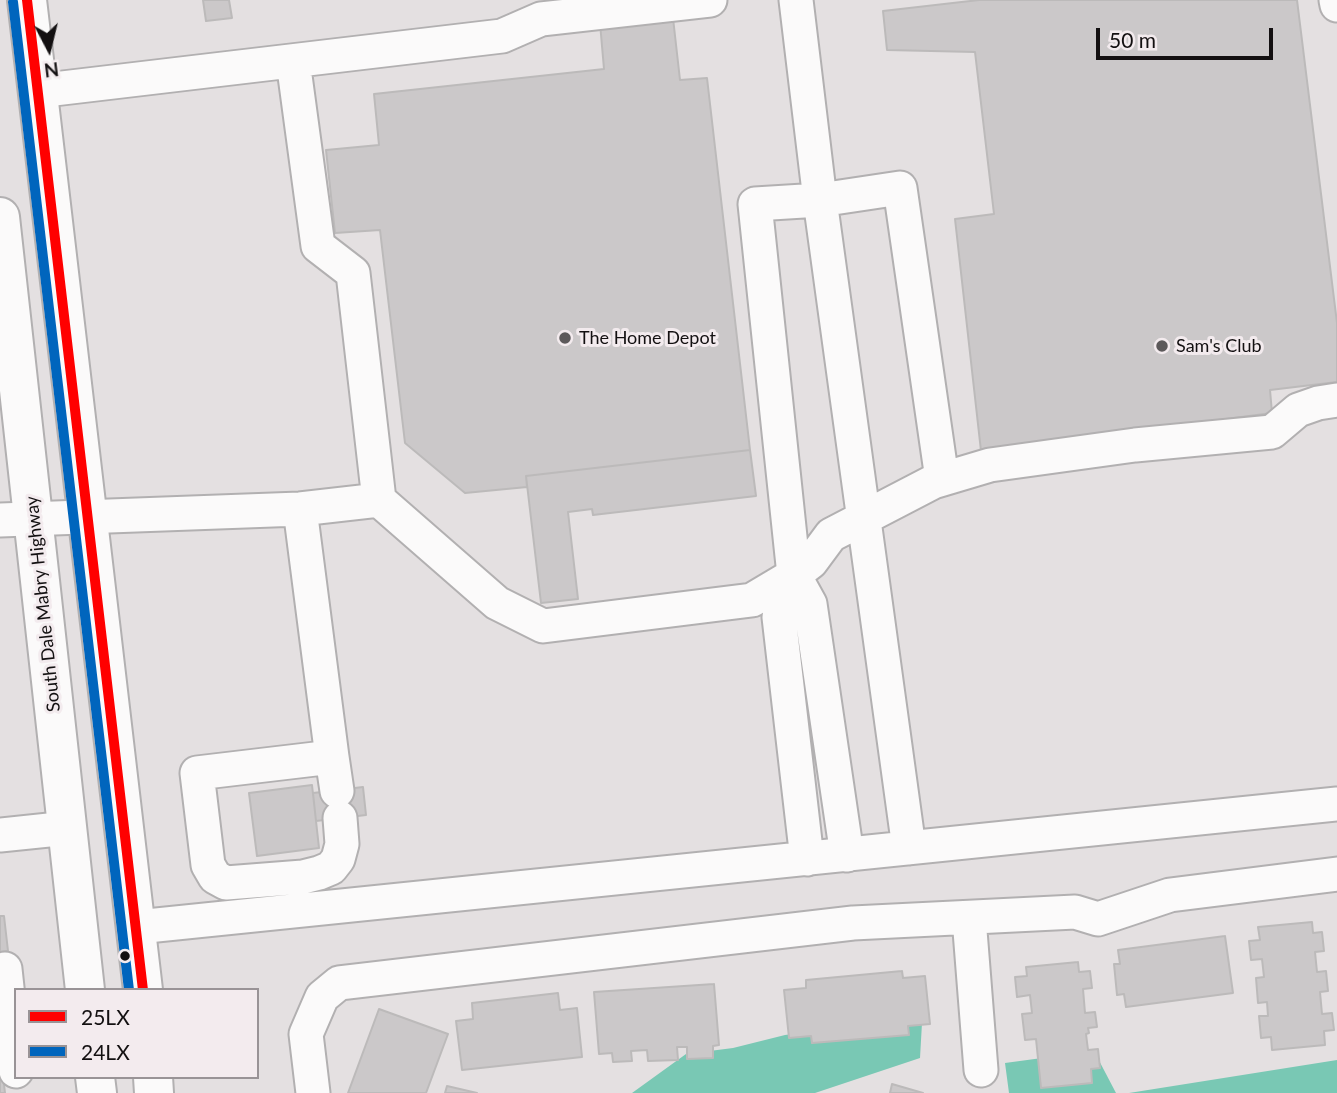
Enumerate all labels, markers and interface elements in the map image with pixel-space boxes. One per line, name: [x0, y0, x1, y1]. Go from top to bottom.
north arrow: [14, 14, 84, 84]
scale bar: [1099, 14, 1276, 58]
text: 50 m: [1109, 27, 1156, 52]
text: N: [43, 58, 60, 83]
place label: The Home Depot: [579, 327, 716, 349]
marker: The Home Depot: [557, 330, 573, 346]
place label: Sam's Club: [1176, 335, 1262, 357]
marker: Sam's Club: [1154, 338, 1170, 354]
street label: South Dale Mabry Highway: [21, 495, 65, 713]
unlabelled marker: [118, 949, 132, 963]
legend: [14, 988, 259, 1079]
text: 25LX: [81, 1004, 130, 1029]
text: 24LX: [81, 1039, 130, 1064]

